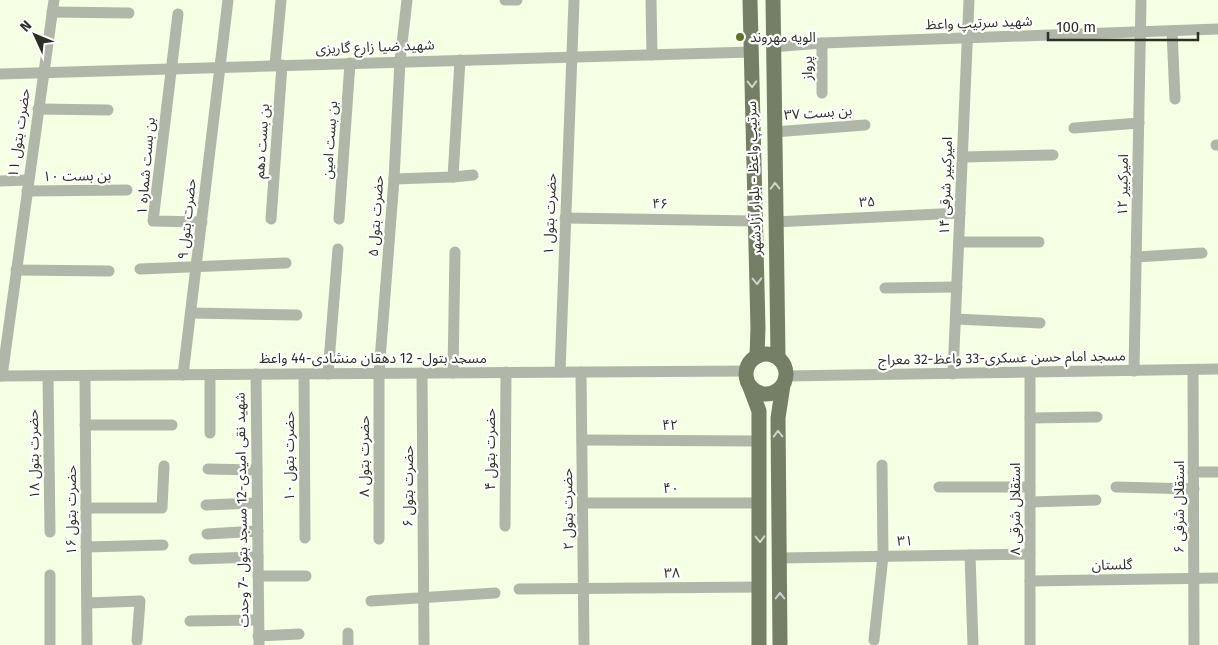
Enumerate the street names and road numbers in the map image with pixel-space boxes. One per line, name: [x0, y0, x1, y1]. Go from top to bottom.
street label: شهید سرتیپ واعظ: [925, 13, 1033, 35]
street label: شهید ضیا زارع گاریزی: [315, 36, 435, 60]
street label: پرواز: [799, 56, 817, 81]
street label: حضرت بتول ۱۱: [4, 87, 34, 179]
street label: بن بست امین: [319, 100, 341, 180]
street label: سرتیپ واعظ - بلوار آزادشهر: [743, 101, 767, 256]
street label: بن بست ۳۷: [783, 102, 853, 124]
street label: بن بست دهم: [251, 103, 275, 179]
street label: بن بست شماره ۱: [133, 116, 159, 215]
street label: ۱۴ امیرکبیر شرقی: [936, 137, 956, 235]
street label: امیرکبیر ۱۲: [1114, 154, 1132, 216]
street label: بن بست ۱۰: [43, 167, 112, 185]
street label: حضرت بتول ۱: [540, 173, 560, 255]
street label: حضرت بتول ۵: [365, 175, 387, 257]
street label: حضرت بتول ۹: [174, 177, 200, 261]
street label: ۳۵: [859, 193, 875, 211]
street label: ۴۶: [652, 195, 668, 213]
street label: مسجد امام حسن عسکری-33 واعظ-32 معراج: [878, 347, 1126, 371]
street label: مسجد بتول- 12 دهقان منشادی-44 واعظ: [259, 350, 487, 367]
street label: شهید نقی امیدی-12 مسجد بتول -7 وحدت: [231, 392, 253, 628]
street label: حضرت بتول ۴: [482, 408, 499, 490]
street label: حضرت بتول ۱۸: [25, 409, 43, 499]
street label: حضرت بتول ۱۰: [281, 411, 298, 501]
street label: حضرت بتول ۸: [356, 415, 373, 497]
street label: ۴۲: [662, 417, 678, 434]
street label: حضرت بتول ۶: [400, 445, 417, 527]
street label: استقلال شرقی ۶: [1171, 461, 1188, 553]
street label: استقلال شرقی ۸: [1007, 463, 1024, 555]
street label: حضرت بتول ۱۶: [63, 465, 80, 555]
street label: حضرت بتول ۲: [559, 468, 577, 550]
street label: ۴۰: [663, 480, 679, 497]
street label: ۳۱: [897, 532, 913, 550]
street label: گلستان: [1091, 556, 1133, 574]
street label: ۳۸: [664, 564, 680, 582]

